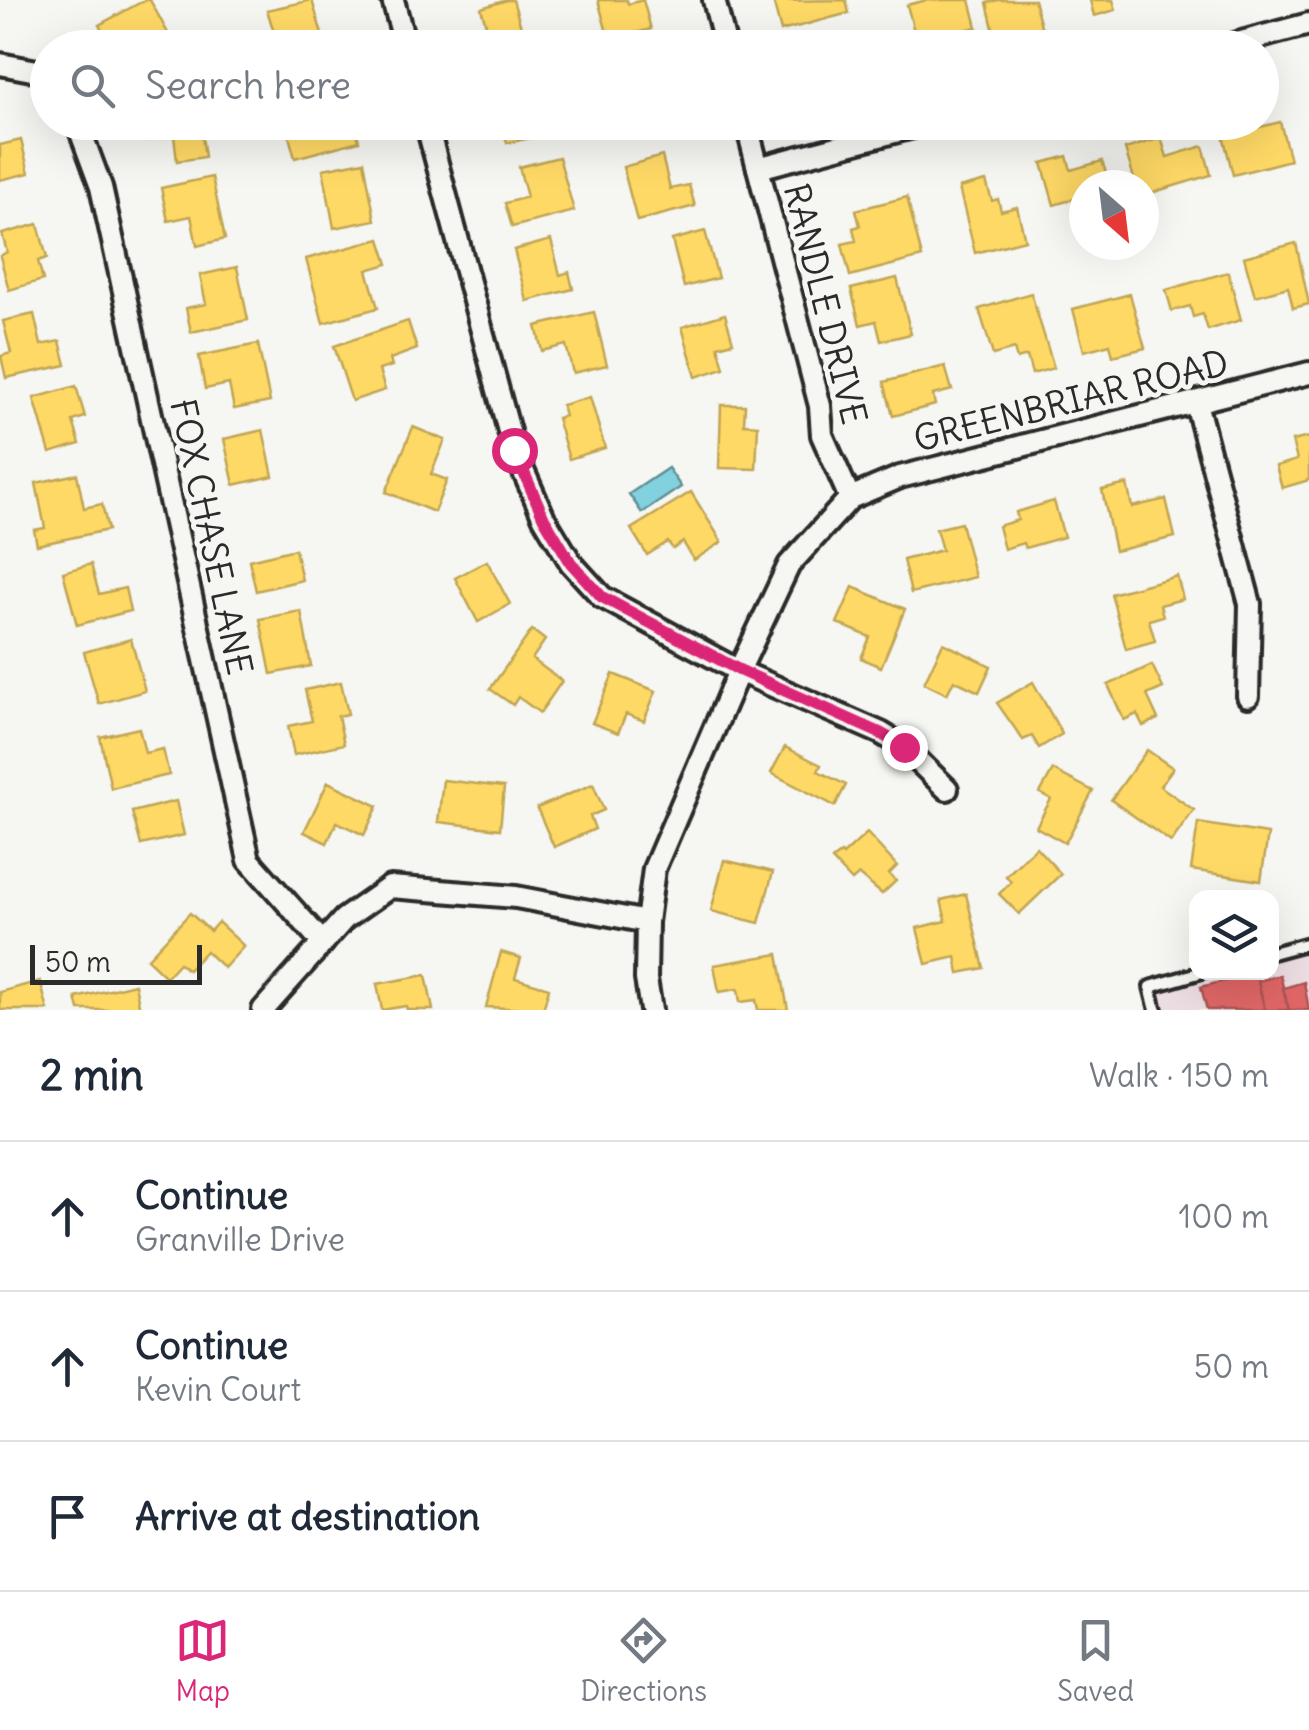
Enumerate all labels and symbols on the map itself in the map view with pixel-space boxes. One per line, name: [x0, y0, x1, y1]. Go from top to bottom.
north arrow: [1069, 170, 1159, 260]
street label: RANDLE DRIVE: [775, 179, 877, 429]
street label: GREENBRIAR ROAD: [909, 340, 1233, 460]
street label: FOX CHASE LANE: [161, 395, 263, 679]
route start: [492, 428, 538, 474]
route end: [882, 725, 928, 771]
scale bar: [30, 940, 202, 984]

